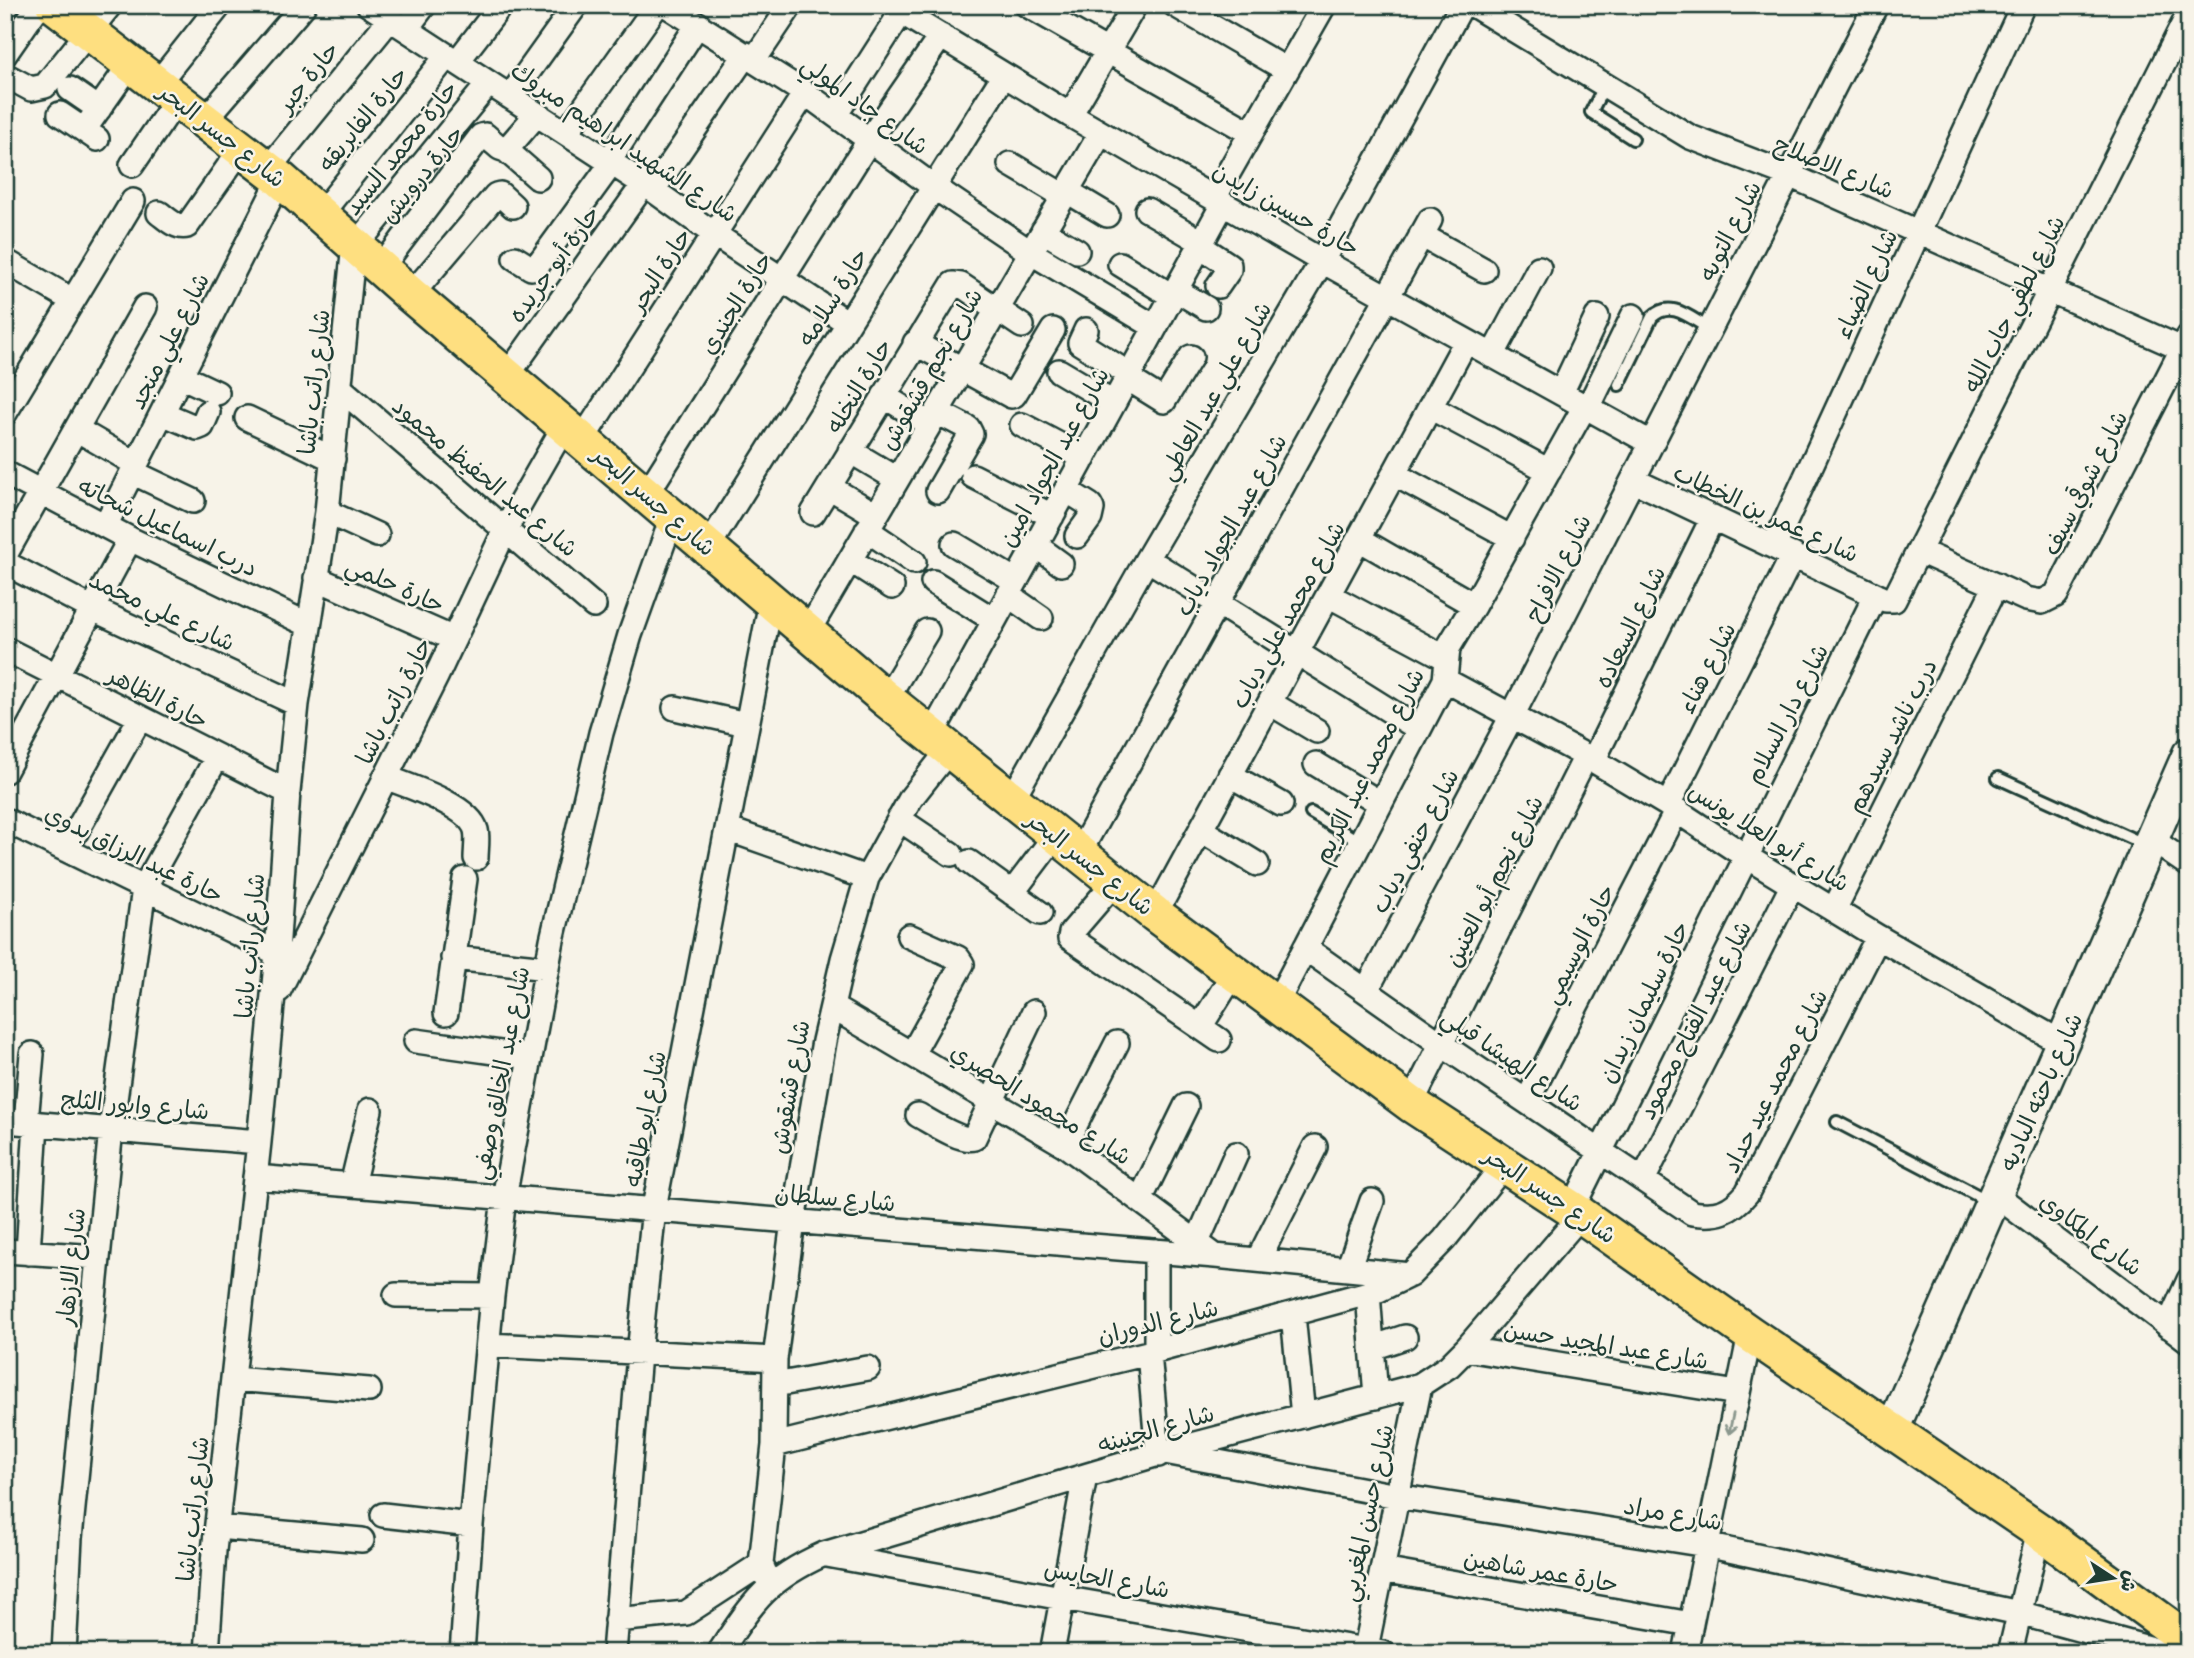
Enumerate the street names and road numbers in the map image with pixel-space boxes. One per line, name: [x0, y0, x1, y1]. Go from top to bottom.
street label: حارة جبر: [269, 35, 345, 120]
street label: شارع جاد المولي: [792, 49, 935, 166]
street label: شارع الشهيد ابراهيم مبروك: [503, 55, 743, 232]
street label: حارة الفابريقه: [311, 60, 414, 177]
street label: شارع جسر البحر: [149, 75, 292, 196]
street label: حارة محمد السيد: [338, 75, 464, 221]
street label: حارة درويش: [373, 119, 470, 228]
street label: شارع الاصلاح: [1769, 128, 1898, 208]
street label: حارة حسين زايدن: [1208, 155, 1365, 262]
street label: شارع التوبه: [1692, 176, 1770, 287]
street label: حارة أبو جريده: [501, 199, 607, 329]
street label: شارع لطفي جاب الله: [1956, 210, 2077, 400]
street label: حارة البحر: [621, 222, 697, 319]
street label: شارع الضياء: [1828, 224, 1906, 345]
street label: حارة سلامه: [791, 242, 874, 351]
street label: حارة الجندي: [693, 246, 781, 361]
street label: شارع علي منجد: [122, 268, 222, 417]
street label: شارع نجم قشقوش: [873, 283, 992, 457]
street label: شارع علي عبد العاطي: [1152, 296, 1284, 489]
street label: شارع راتب باشا: [291, 308, 339, 456]
street label: حارة النخله: [819, 333, 898, 438]
street label: شارع عبد الجواد امين: [992, 362, 1118, 553]
street label: شارع عبد الحفيظ محمود: [385, 391, 584, 565]
street label: شارع شوقي سيف: [2035, 405, 2136, 561]
street label: شارع عبد الجواد دياب: [1168, 429, 1295, 622]
street label: شارع جسر البحر: [583, 438, 722, 564]
street label: شارع عمر بن الخطاب: [1668, 457, 1864, 571]
street label: درب اسماعيل شحاته: [74, 471, 263, 583]
street label: شارع الافراح: [1518, 509, 1600, 628]
street label: شارع محمد علي دياب: [1224, 516, 1357, 717]
street label: حارة حلمي: [338, 550, 449, 626]
street label: شارع السعاده: [1587, 561, 1674, 694]
street label: شارع علي محمد: [82, 564, 240, 663]
street label: شارع هناء: [1671, 617, 1744, 720]
street label: حارة راتب باشا: [349, 633, 438, 769]
street label: شارع دار السلام: [1739, 639, 1838, 791]
street label: درب ناشد سيدهم: [1840, 654, 1947, 820]
street label: حارة الظاهر: [102, 659, 213, 735]
street label: شارع محمد عبد الكريم: [1307, 663, 1434, 870]
street label: شارع حنفي دياب: [1364, 763, 1471, 921]
street label: شارع أبو العلا يونس: [1682, 775, 1855, 900]
street label: شارع نجم أبو العنين: [1438, 790, 1553, 973]
street label: حارة عبد الرزاق بدوي: [39, 798, 228, 912]
street label: شارع جسر البحر: [1017, 803, 1160, 924]
street label: شارع راتب باشا: [229, 872, 273, 1020]
street label: حارة الوسيمي: [1536, 879, 1627, 1012]
street label: حارة سليمان زيدان: [1592, 916, 1695, 1087]
street label: شارع عبد الفتاح محمود: [1632, 916, 1760, 1125]
street label: شارع عبد الخالق وصفي: [466, 964, 542, 1184]
street label: شارع محمد عيد حداد: [1716, 984, 1836, 1179]
street label: شارع الهيشا قبلي: [1432, 1002, 1588, 1123]
street label: شارع باحثه الباديه: [1993, 1008, 2091, 1177]
street label: شارع قشقوش: [763, 1018, 818, 1157]
street label: شارع محمود الحصري: [944, 1036, 1137, 1173]
street label: شارع ابو طاقيه: [617, 1048, 675, 1190]
street label: شارع وابور الثلج: [59, 1084, 210, 1128]
street label: شارع جسر البحر: [1475, 1138, 1622, 1252]
street label: شارع سلطان: [773, 1178, 897, 1220]
street label: شارع المكاوي: [2032, 1186, 2148, 1284]
street label: شارع الازهار: [50, 1206, 94, 1329]
street label: شارع الدوران: [1094, 1293, 1222, 1353]
street label: شارع عبد المجيد حسن: [1501, 1314, 1711, 1378]
street label: شارع الجنينه: [1094, 1398, 1218, 1462]
street label: شارع حسن المغربي: [1334, 1421, 1406, 1606]
street label: شارع راتب باشا: [170, 1435, 218, 1583]
street label: شارع مراد: [1621, 1491, 1725, 1539]
street label: حارة عمر شاهين: [1461, 1543, 1621, 1598]
street label: شارع الحايس: [1041, 1553, 1172, 1607]

